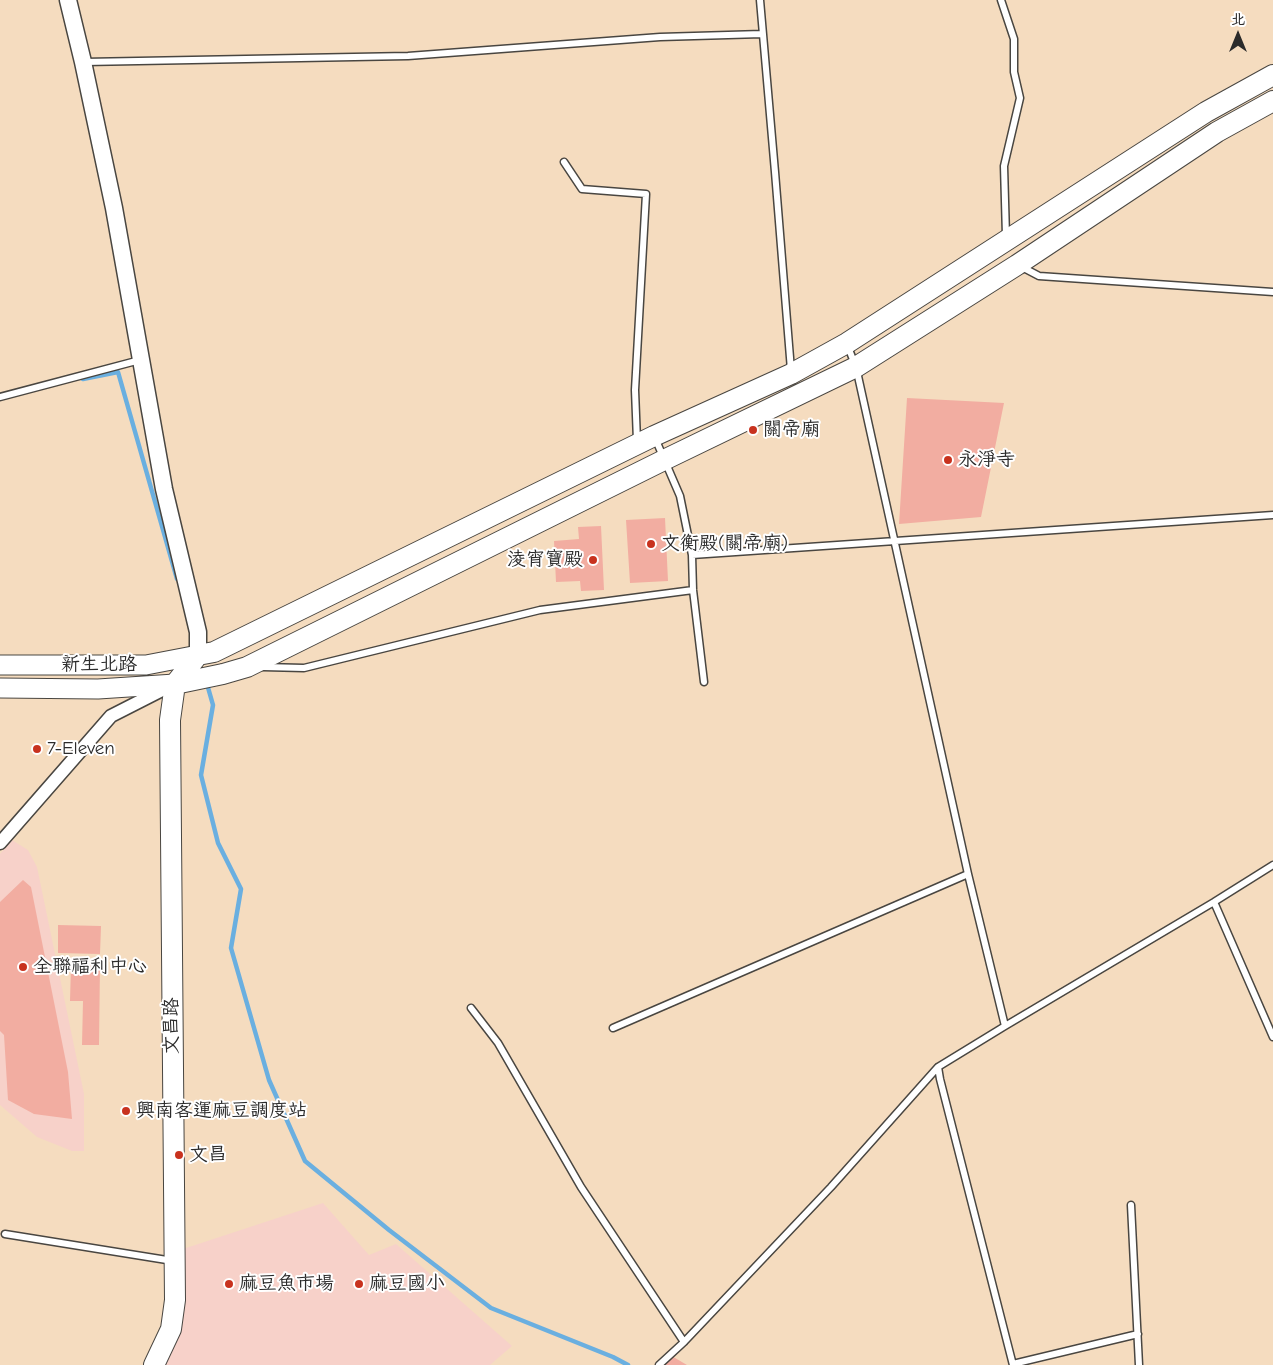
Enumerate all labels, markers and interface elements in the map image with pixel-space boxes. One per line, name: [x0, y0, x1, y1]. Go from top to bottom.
north arrow: [1213, 10, 1263, 60]
text: 北: [1231, 11, 1245, 28]
place label: 關帝廟: [763, 419, 820, 441]
marker: 關帝廟: [747, 424, 759, 436]
place label: 永淨寺: [958, 449, 1015, 471]
marker: 永淨寺: [942, 454, 954, 466]
place label: 文衡殿(關帝廟): [661, 533, 788, 555]
marker: 文衡殿(關帝廟): [645, 538, 657, 550]
place label: 淩宵寶殿: [507, 549, 583, 571]
marker: 淩宵寶殿: [587, 554, 599, 566]
street label: 新生北路: [61, 654, 137, 676]
place label: 7-Eleven: [47, 738, 115, 760]
marker: 7-Eleven: [31, 743, 43, 755]
place label: 全聯福利中心: [33, 956, 147, 978]
marker: 全聯福利中心: [17, 961, 29, 973]
street label: 文昌路: [161, 998, 183, 1054]
place label: 興南客運麻豆調度站: [136, 1100, 307, 1122]
marker: 興南客運麻豆調度站: [120, 1105, 132, 1117]
place label: 文昌: [189, 1144, 227, 1166]
marker: 文昌: [173, 1149, 185, 1161]
place label: 麻豆魚市場: [239, 1273, 334, 1295]
place label: 麻豆國小: [369, 1273, 445, 1295]
marker: 麻豆魚市場: [223, 1278, 235, 1290]
marker: 麻豆國小: [353, 1278, 365, 1290]

